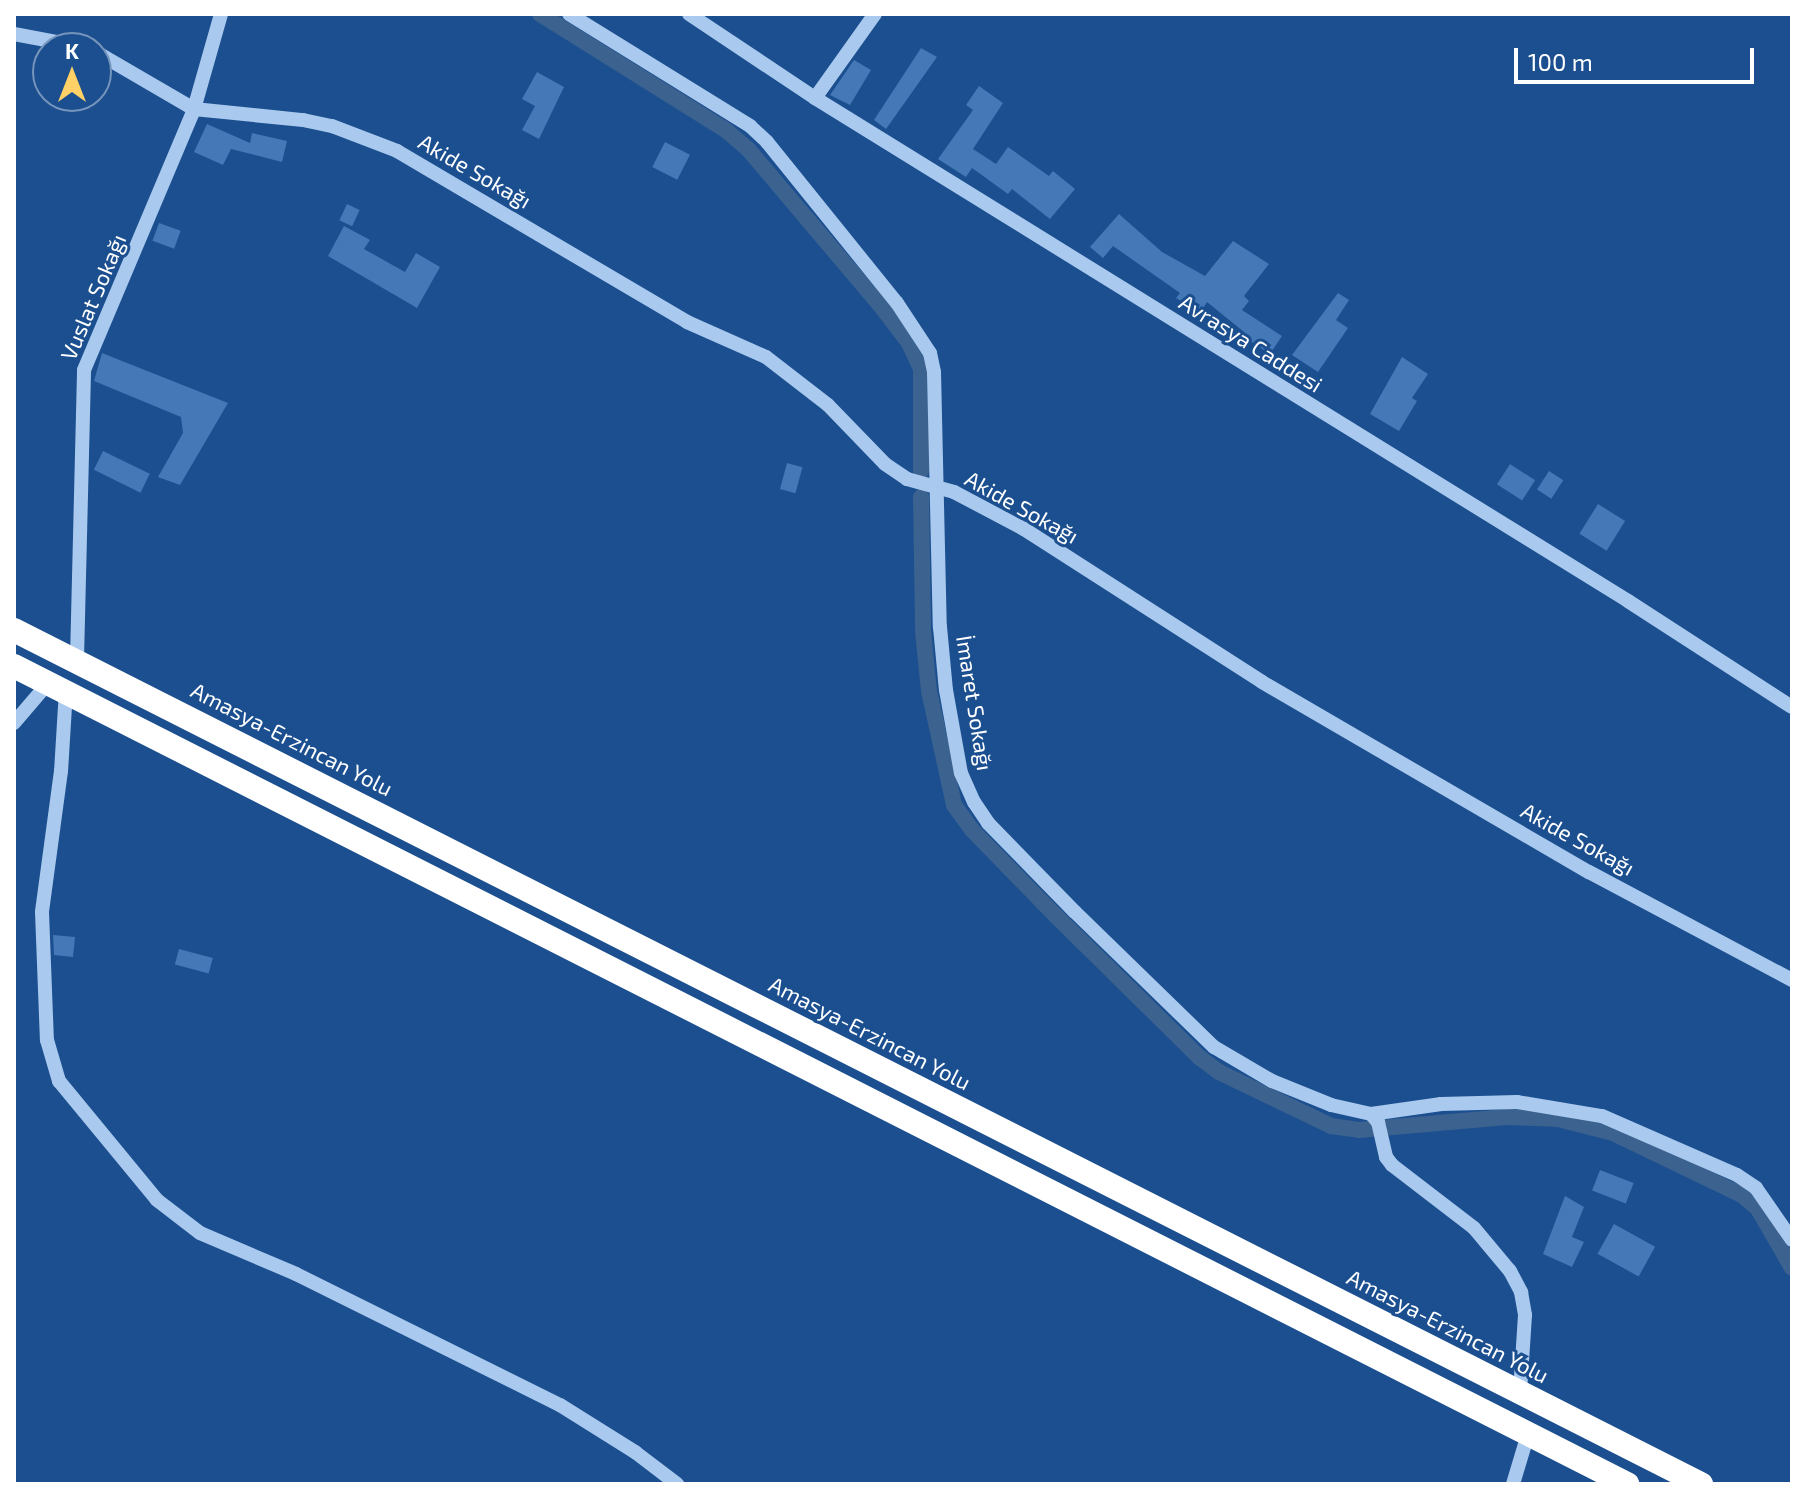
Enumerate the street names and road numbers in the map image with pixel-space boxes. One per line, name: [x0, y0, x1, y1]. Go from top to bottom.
street label: Akide Sokağı: [414, 128, 536, 214]
street label: Vuslat Sokağı: [55, 230, 131, 364]
street label: Avrasya Caddesi: [1175, 288, 1327, 398]
street label: Akide Sokağı: [961, 465, 1083, 549]
street label: İmaret Sokağı: [951, 633, 999, 773]
street label: Amasya-Erzincan Yolu: [186, 677, 398, 801]
street label: Akide Sokağı: [1517, 797, 1639, 881]
street label: Amasya-Erzincan Yolu: [764, 971, 976, 1095]
street label: Amasya-Erzincan Yolu: [1342, 1264, 1554, 1388]

